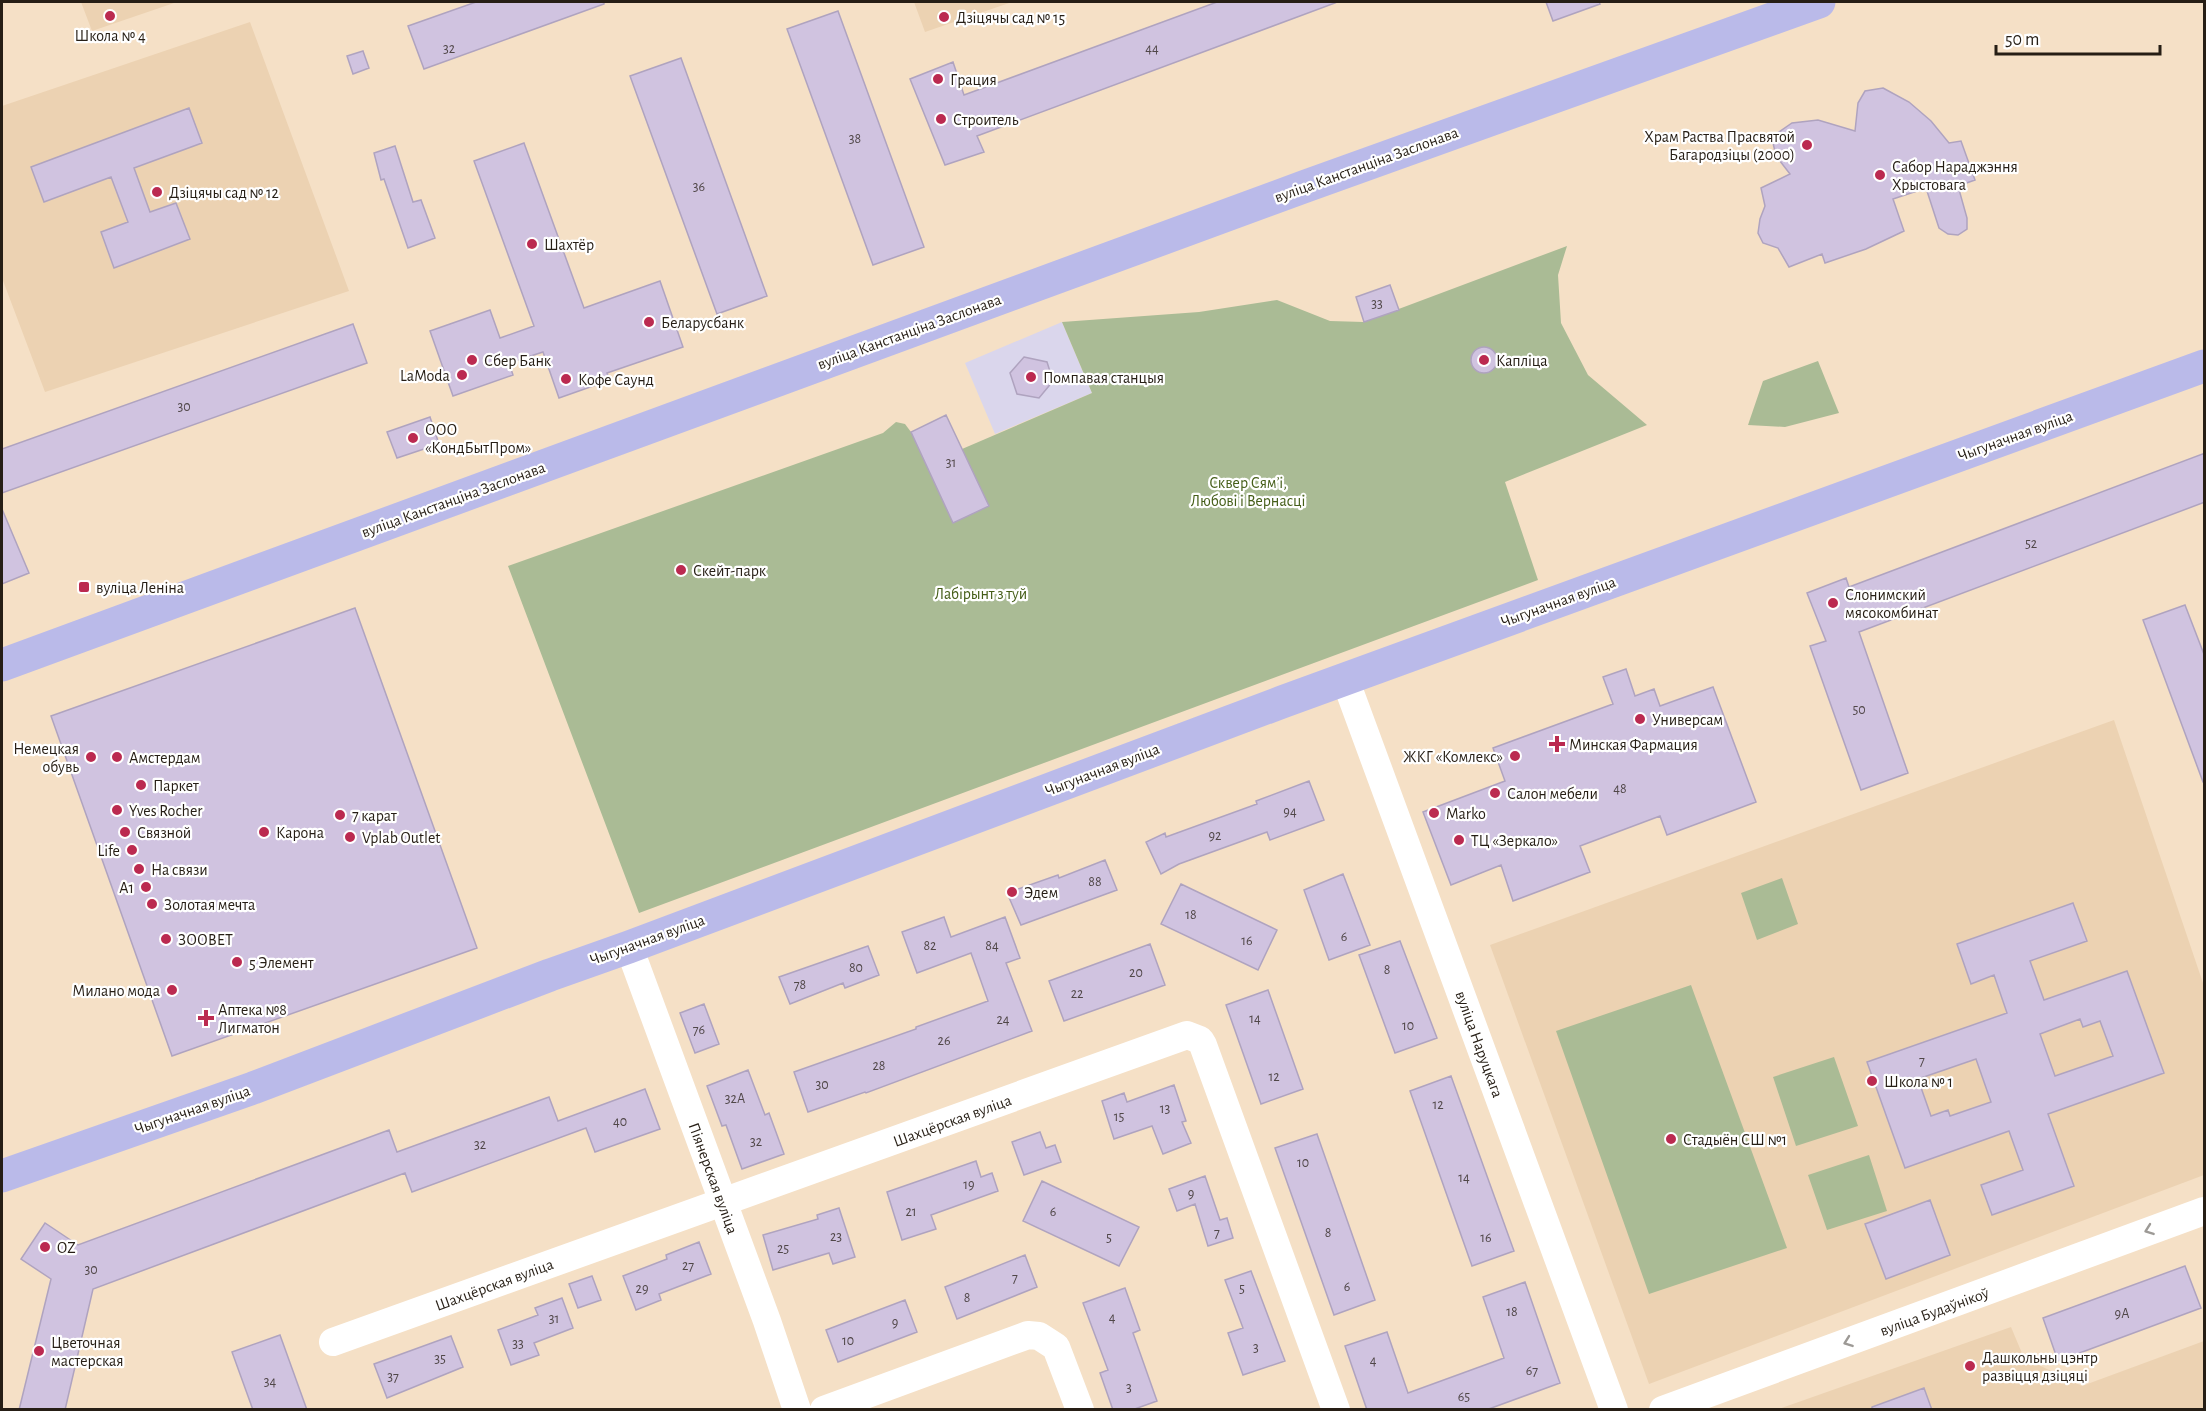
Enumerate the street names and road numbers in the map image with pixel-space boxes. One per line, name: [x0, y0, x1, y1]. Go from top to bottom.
street label: вуліца Канстанціна Заслонава: [1272, 124, 1461, 207]
street label: вуліца Канстанціна Заслонава: [815, 291, 1004, 374]
street label: Чыгуначная вуліца: [1956, 408, 2075, 465]
street label: вуліца Канстанціна Заслонава: [359, 459, 548, 542]
street label: Чыгуначная вуліца: [1499, 574, 1618, 631]
street label: Чыгуначная вуліца: [1043, 741, 1162, 800]
street label: Чыгуначная вуліца: [588, 912, 707, 969]
street label: вуліца Наруцкага: [1451, 989, 1506, 1100]
street label: Чыгуначная вуліца: [132, 1083, 253, 1138]
street label: Шахцёрская вуліца: [891, 1092, 1014, 1151]
street label: Піянерская вуліца: [685, 1121, 741, 1236]
street label: Шахцёрская вуліца: [433, 1256, 556, 1315]
street label: вуліца Будаўнікоў: [1878, 1285, 1991, 1340]

